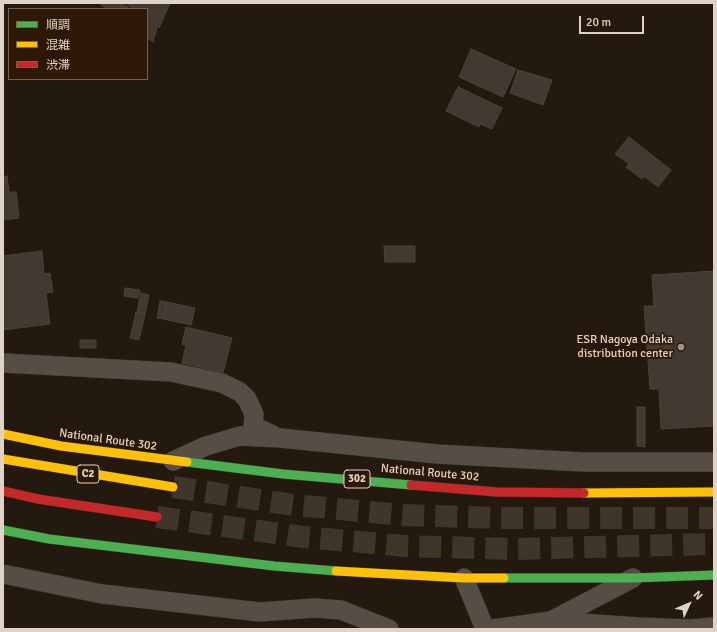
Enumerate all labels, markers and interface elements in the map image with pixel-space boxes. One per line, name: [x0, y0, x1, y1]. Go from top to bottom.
legend: [8, 8, 148, 80]
scale bar: [581, 8, 646, 34]
text: 20 m: [586, 15, 611, 30]
text: 順調: [46, 18, 70, 33]
text: 混雑: [46, 38, 70, 53]
text: 渋滞: [46, 58, 70, 73]
place label: ESR Nagoya Odaka distribution center: [576, 333, 673, 361]
marker: ESR Nagoya Odaka distribution center: [676, 342, 686, 352]
street label: National Route 302: [58, 426, 158, 454]
street label: National Route 302: [380, 462, 480, 484]
road number: C2: [77, 465, 99, 483]
road number: 302: [344, 470, 370, 488]
north arrow: [669, 584, 709, 624]
text: N: [691, 588, 705, 603]

